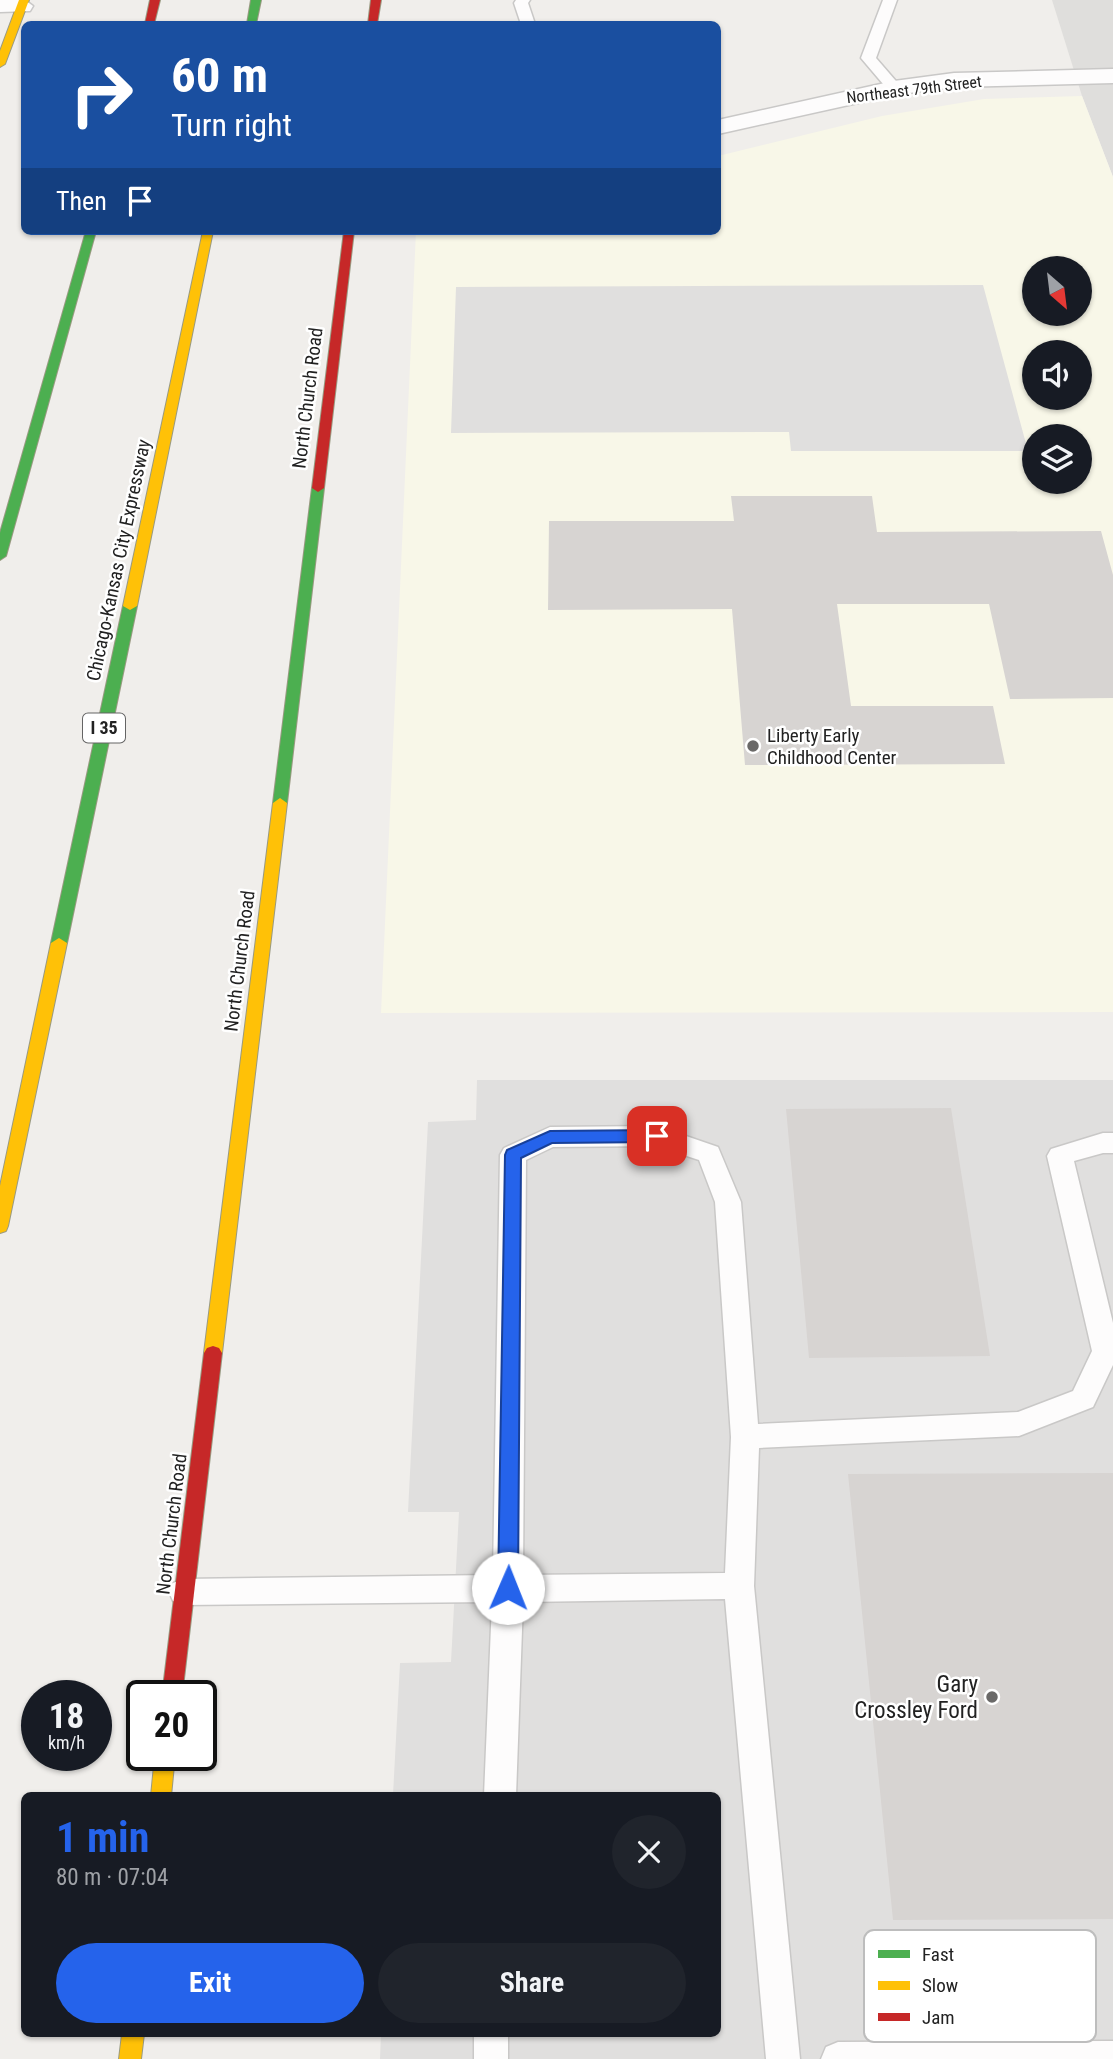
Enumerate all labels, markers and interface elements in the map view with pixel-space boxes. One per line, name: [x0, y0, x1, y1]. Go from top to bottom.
text: 60 m: [171, 47, 268, 104]
icon: right: [56, 49, 147, 140]
street label: Northeast 79th Street: [845, 72, 983, 107]
text: Turn right: [171, 106, 292, 144]
icon: arrive: [121, 182, 159, 220]
text: Then: [56, 186, 107, 216]
north arrow: [1022, 256, 1092, 326]
map controls: [1022, 256, 1092, 494]
street label: North Church Road: [287, 326, 328, 470]
button: sound: [1022, 340, 1092, 410]
button: layers: [1022, 424, 1092, 494]
street label: Chicago-Kansas City Expressway: [82, 437, 155, 683]
road number: I 35: [83, 714, 125, 742]
place label: Liberty Early Childhood Center: [767, 724, 897, 769]
marker: Liberty Early Childhood Center: [745, 738, 761, 754]
street label: North Church Road: [219, 889, 260, 1033]
pin: [627, 1106, 687, 1166]
icon: arrive: [638, 1117, 676, 1155]
street label: North Church Road: [151, 1452, 192, 1596]
position arrow: [471, 1551, 545, 1625]
place label: Gary Crossley Ford: [854, 1671, 978, 1724]
speed limit sign: 20: [126, 1680, 217, 1771]
marker: Gary Crossley Ford: [984, 1689, 1000, 1705]
text: 18: [49, 1696, 84, 1737]
text: km/h: [48, 1732, 85, 1753]
text: 1 min: [56, 1813, 149, 1862]
button: close: [612, 1815, 686, 1889]
text: 80 m · 07:04: [56, 1864, 168, 1891]
legend: [864, 1930, 1096, 2042]
button: Exit: [56, 1943, 364, 2023]
button: Share: [378, 1943, 686, 2023]
text: Fast: [922, 1943, 954, 1966]
text: Slow: [922, 1974, 958, 1997]
text: Jam: [922, 2006, 955, 2029]

